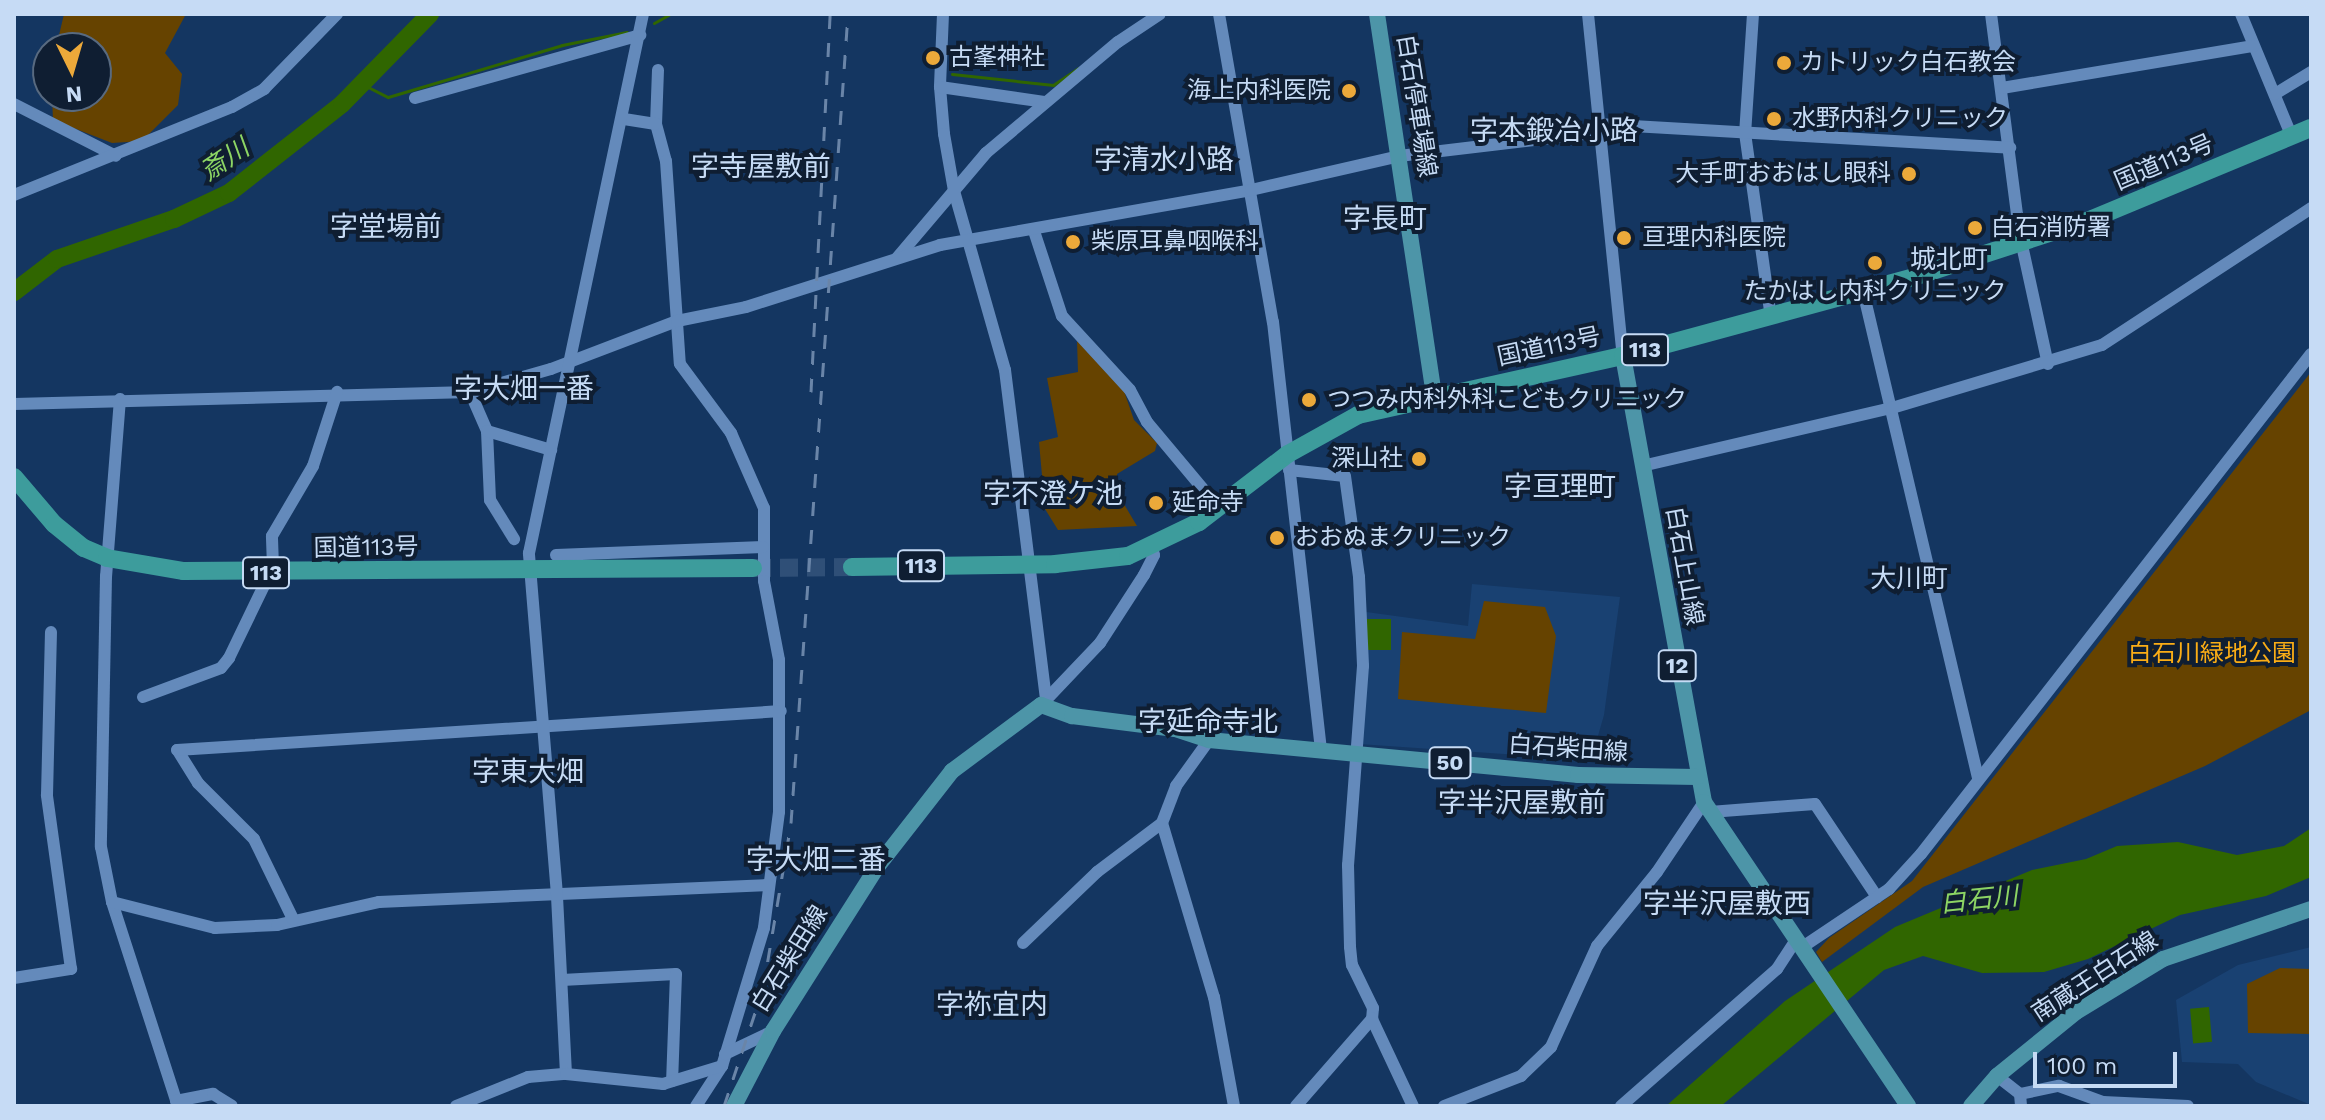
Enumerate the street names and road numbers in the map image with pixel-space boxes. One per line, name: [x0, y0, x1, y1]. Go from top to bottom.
street label: 白石停車場線: [1391, 33, 1441, 179]
street label: 国道113号: [2110, 129, 2218, 197]
street label: 国道113号: [1495, 322, 1603, 372]
road number: 113: [1619, 332, 1671, 368]
street label: 白石上山線: [1659, 504, 1709, 628]
street label: 国道113号: [313, 533, 419, 563]
road number: 113: [895, 548, 947, 584]
road number: 113: [240, 555, 292, 591]
road number: 12: [1657, 648, 1697, 684]
street label: 白石柴田線: [1507, 730, 1629, 768]
road number: 50: [1428, 745, 1472, 781]
street label: 白石柴田線: [746, 900, 834, 1018]
street label: 南蔵王白石線: [2027, 926, 2163, 1028]

